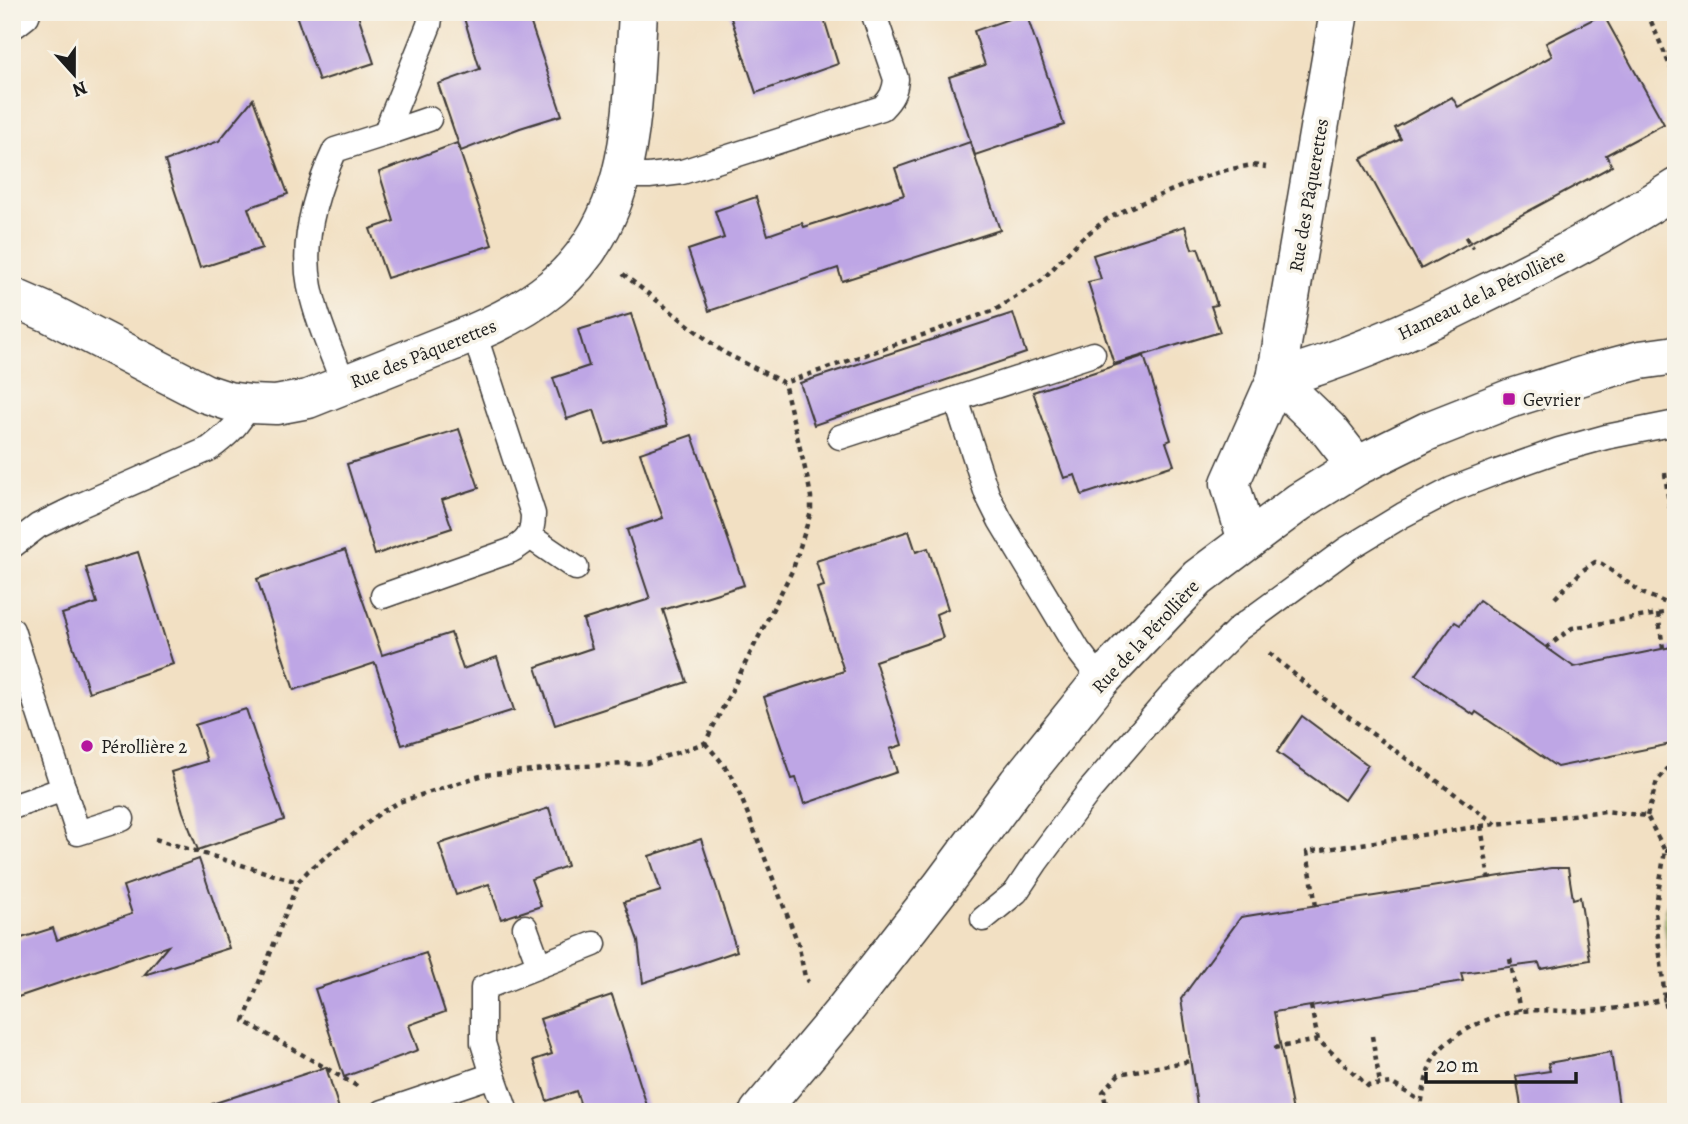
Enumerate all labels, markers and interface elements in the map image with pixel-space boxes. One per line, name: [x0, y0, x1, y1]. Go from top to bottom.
north arrow: [38, 38, 108, 108]
text: N: [68, 74, 91, 104]
street label: Rue des Pâquerettes: [1283, 116, 1335, 274]
street label: Hameau de la Pérollière: [1393, 243, 1569, 347]
street label: Rue des Pâquerettes: [346, 313, 500, 395]
place label: Gevrier: [1523, 387, 1581, 413]
marker: Gevrier: [1501, 391, 1517, 407]
street label: Rue de la Pérollière: [1086, 574, 1205, 699]
place label: Pérollière 2: [101, 734, 187, 760]
marker: Pérollière 2: [79, 738, 95, 754]
scale bar: [1426, 1040, 1576, 1084]
text: 20 m: [1436, 1051, 1479, 1079]

